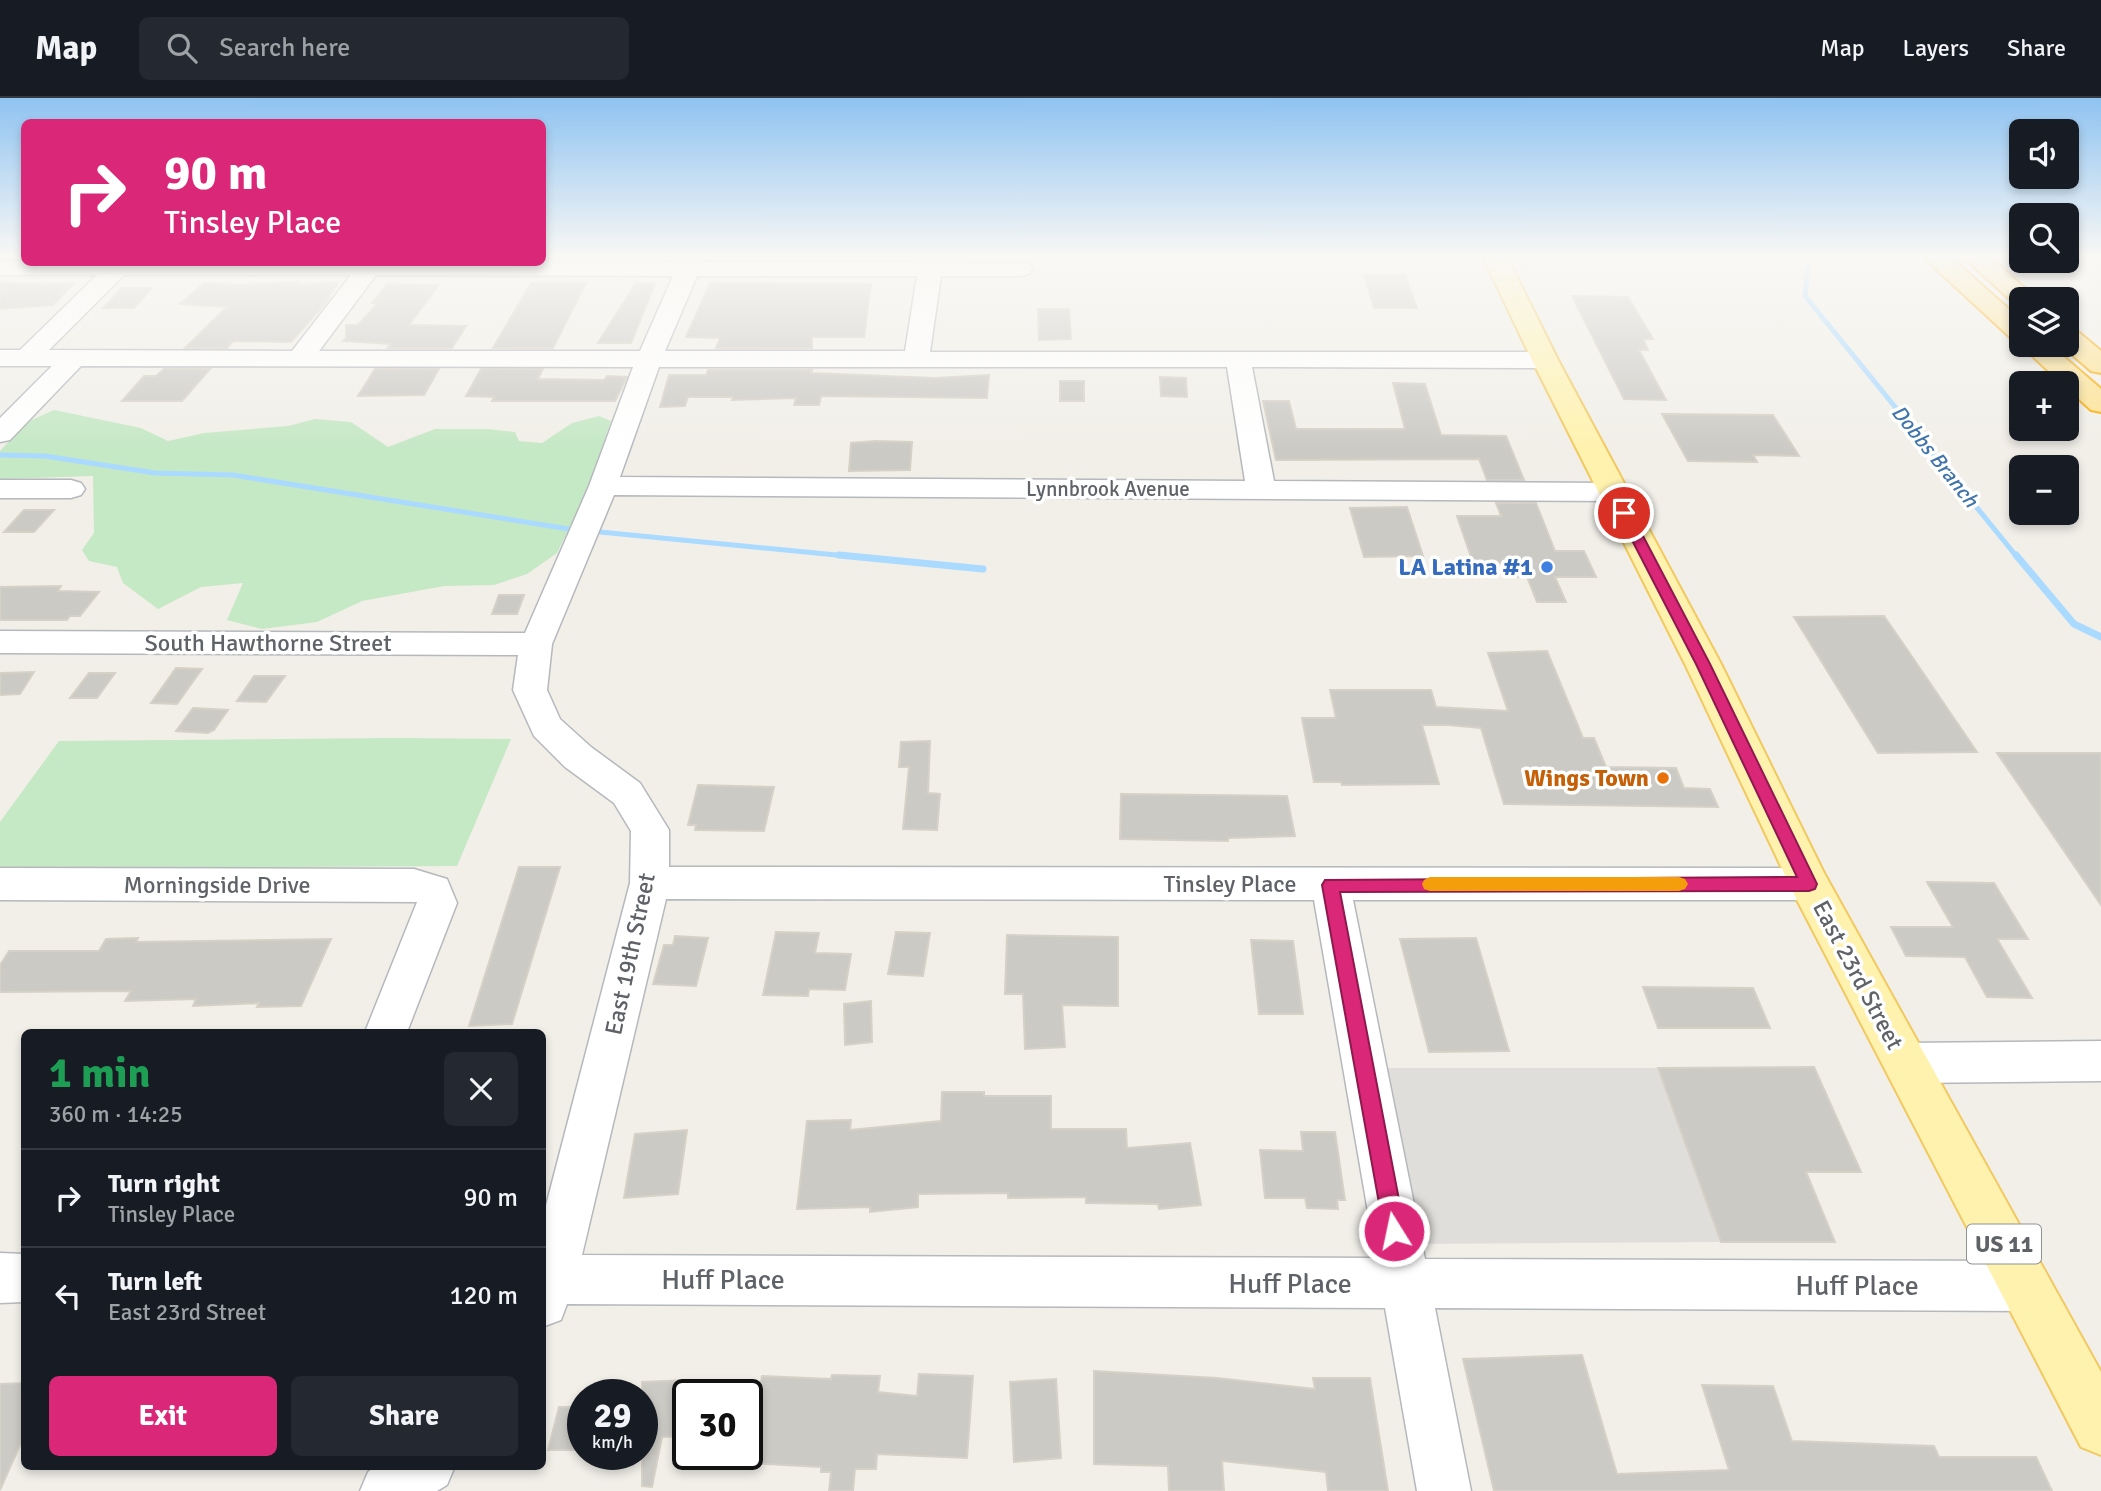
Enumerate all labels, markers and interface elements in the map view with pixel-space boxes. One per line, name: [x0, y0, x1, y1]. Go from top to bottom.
search box: [139, 17, 629, 80]
text: Map: [35, 28, 97, 69]
icon: search: [163, 29, 201, 67]
text: Search here: [219, 32, 350, 64]
text: Map: [1820, 33, 1865, 63]
text: Layers: [1903, 33, 1969, 63]
text: Share: [2007, 33, 2066, 63]
map controls: [2009, 119, 2079, 525]
button: sound: [2009, 119, 2079, 189]
text: 90 m: [164, 143, 267, 203]
icon: right: [49, 147, 140, 238]
text: Tinsley Place: [164, 203, 341, 242]
button: search: [2009, 203, 2079, 273]
button: layers: [2009, 287, 2079, 357]
button: +: [2009, 371, 2079, 441]
water label: Dobbs Branch: [1886, 400, 1984, 513]
button: −: [2009, 455, 2079, 525]
street label: Lynnbrook Avenue: [1026, 476, 1190, 502]
pin: [1594, 483, 1654, 543]
icon: arrive: [1605, 494, 1643, 532]
place label: LA Latina #1: [1398, 552, 1533, 582]
marker: LA Latina #1: [1539, 559, 1555, 575]
street label: South Hawthorne Street: [144, 628, 392, 658]
place label: Wings Town: [1524, 763, 1649, 793]
marker: Wings Town: [1655, 770, 1671, 786]
street label: Tinsley Place: [1164, 869, 1296, 899]
street label: Morningside Drive: [124, 870, 310, 900]
street label: East 19th Street: [598, 870, 662, 1038]
street label: East 23rd Street: [1806, 895, 1910, 1055]
text: 1 min: [49, 1048, 150, 1099]
button: close: [444, 1052, 518, 1126]
text: 360 m · 14:25: [49, 1100, 183, 1129]
text: Turn right: [108, 1168, 220, 1200]
icon: right: [49, 1179, 87, 1217]
text: 90 m: [463, 1182, 518, 1214]
position arrow: [1357, 1194, 1431, 1268]
text: Tinsley Place: [108, 1200, 235, 1229]
road number: US 11: [1967, 1224, 2041, 1264]
street label: Huff Place: [661, 1263, 785, 1297]
text: Turn left: [108, 1266, 202, 1298]
street label: Huff Place: [1228, 1267, 1352, 1301]
street label: Huff Place: [1795, 1269, 1919, 1303]
icon: left: [49, 1277, 87, 1315]
text: 120 m: [449, 1280, 518, 1312]
text: East 23rd Street: [108, 1298, 266, 1327]
button: Exit: [49, 1376, 277, 1456]
button: Share: [291, 1376, 518, 1456]
speed limit sign: 30: [672, 1379, 763, 1470]
text: 29: [594, 1394, 631, 1437]
text: km/h: [592, 1431, 633, 1453]

